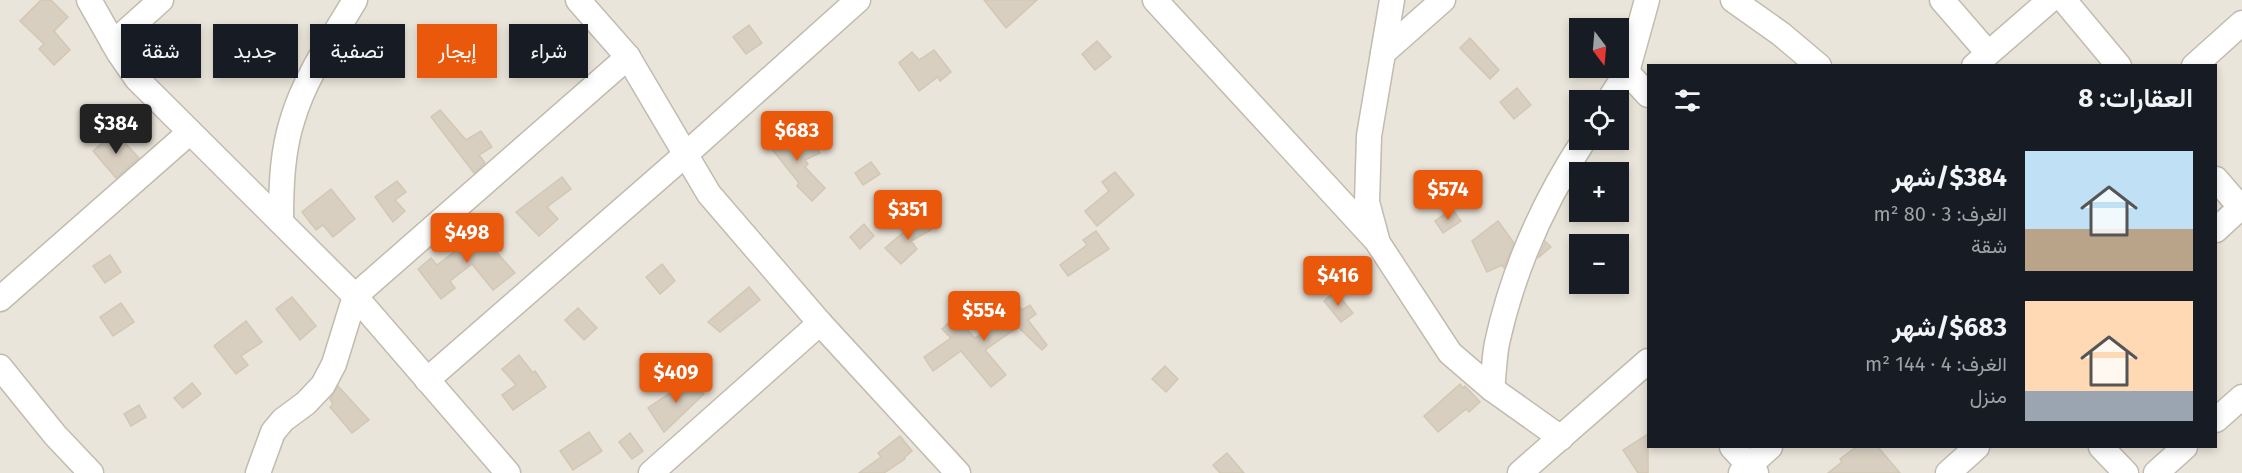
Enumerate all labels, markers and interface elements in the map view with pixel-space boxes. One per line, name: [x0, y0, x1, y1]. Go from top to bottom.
north arrow: [1569, 18, 1629, 78]
map controls: [1569, 18, 1629, 294]
chip: شقة: [121, 24, 201, 78]
chip: جديد: [213, 24, 298, 78]
chip: تصفية: [310, 24, 405, 78]
chip: إيجار: [417, 24, 497, 78]
chip: شراء: [509, 24, 588, 78]
text: العقارات: 8: [2078, 83, 2193, 114]
icon: filters: [1671, 84, 1704, 117]
button: locate: [1569, 90, 1629, 150]
pin: $384: [80, 104, 152, 155]
text: $384: [94, 111, 138, 135]
pin: $683: [761, 111, 833, 162]
text: $683: [775, 118, 819, 142]
button: +: [1569, 162, 1629, 222]
text: $384/شهر: [1892, 162, 2007, 193]
pin: $574: [1412, 170, 1484, 221]
icon: home: [2073, 175, 2145, 247]
text: $574: [1428, 177, 1469, 201]
pin: $351: [872, 190, 944, 241]
text: $351: [888, 197, 928, 221]
text: الغرف: 3 · 80 m²: [1873, 202, 2007, 226]
pin: $498: [431, 213, 503, 264]
text: $498: [445, 220, 489, 244]
button: −: [1569, 234, 1629, 294]
text: شقة: [1971, 234, 2007, 258]
pin: $416: [1302, 256, 1374, 307]
text: $416: [1317, 263, 1359, 287]
pin: $554: [948, 291, 1020, 342]
text: $554: [962, 298, 1006, 322]
text: $683/شهر: [1892, 312, 2007, 343]
icon: home: [2073, 325, 2145, 397]
text: الغرف: 4 · 144 m²: [1865, 352, 2007, 376]
pin: $409: [640, 353, 712, 404]
text: $409: [654, 360, 698, 384]
text: منزل: [1970, 384, 2007, 408]

